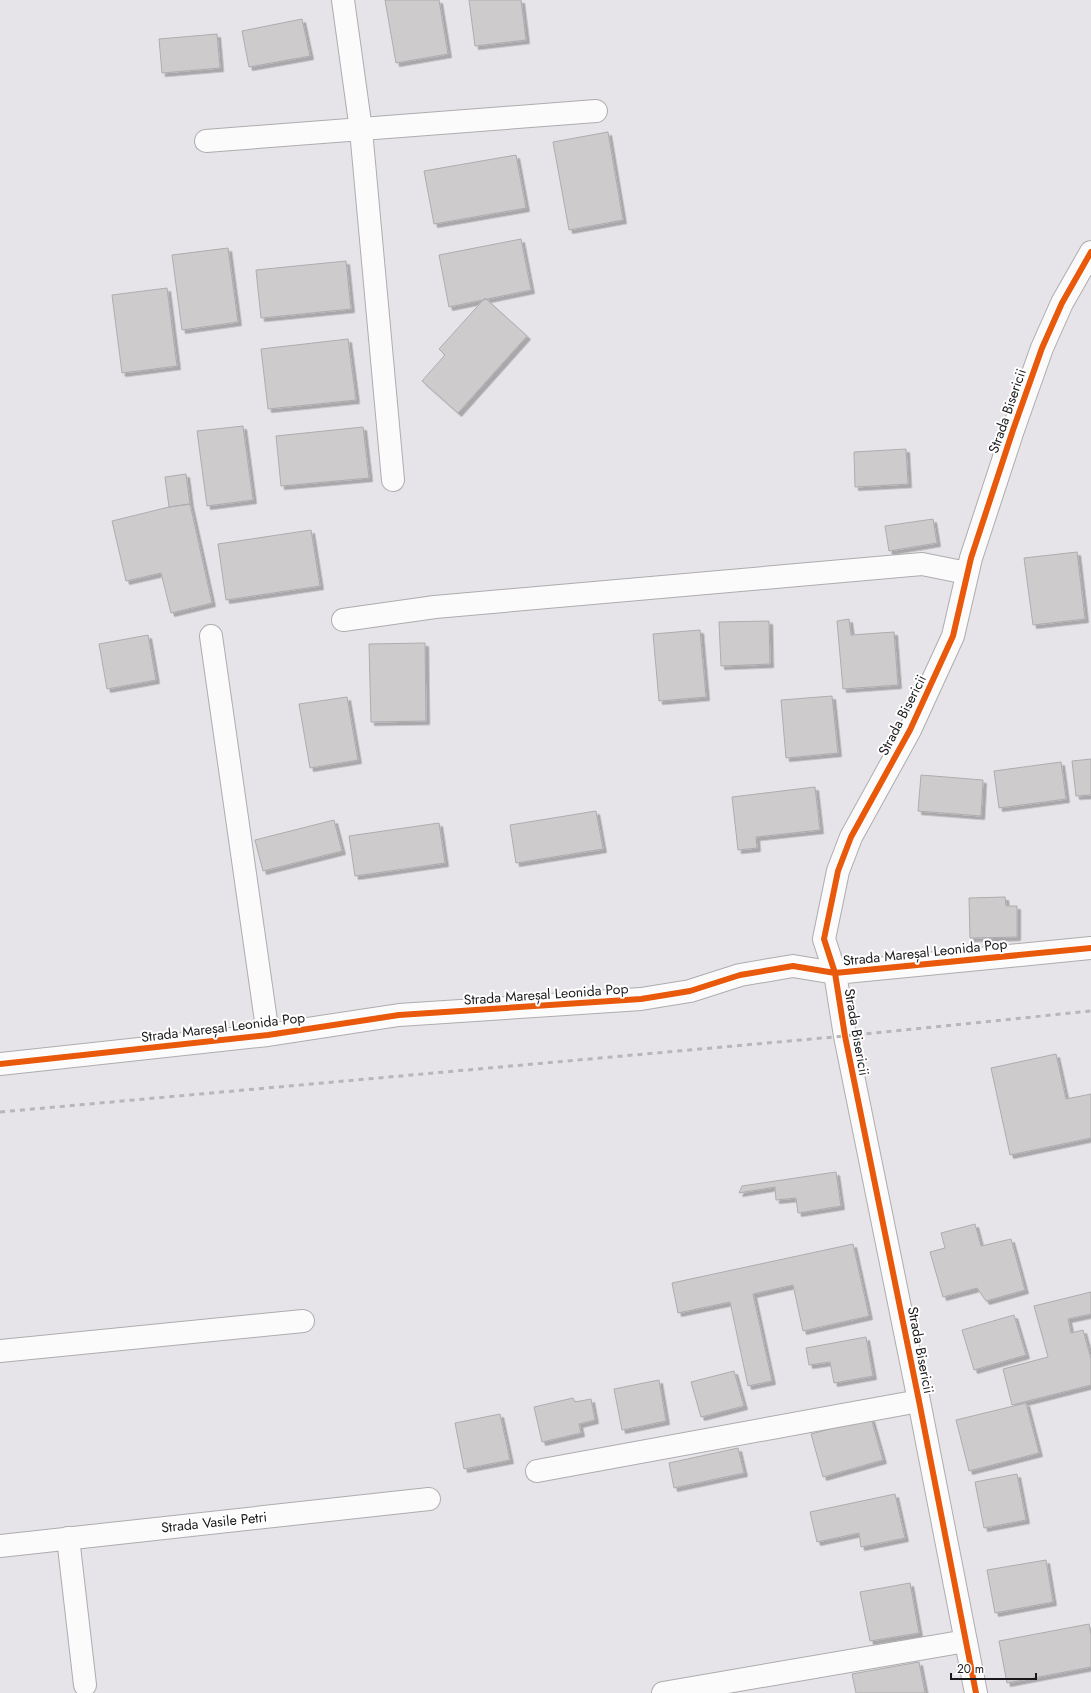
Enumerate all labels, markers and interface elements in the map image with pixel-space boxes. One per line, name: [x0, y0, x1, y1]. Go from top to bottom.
street label: Strada Bisericii: [983, 366, 1031, 456]
street label: Strada Bisericii: [873, 671, 931, 759]
street label: Strada Mareșal Leonida Pop: [842, 933, 1008, 972]
street label: Strada Mareșal Leonida Pop: [463, 978, 629, 1011]
street label: Strada Bisericii: [839, 987, 875, 1077]
street label: Strada Mareșal Leonida Pop: [140, 1007, 306, 1048]
street label: Strada Bisericii: [903, 1305, 939, 1395]
street label: Strada Vasile Petri: [160, 1507, 268, 1537]
scale bar: [951, 1655, 1036, 1681]
text: 20 m: [957, 1660, 984, 1678]

